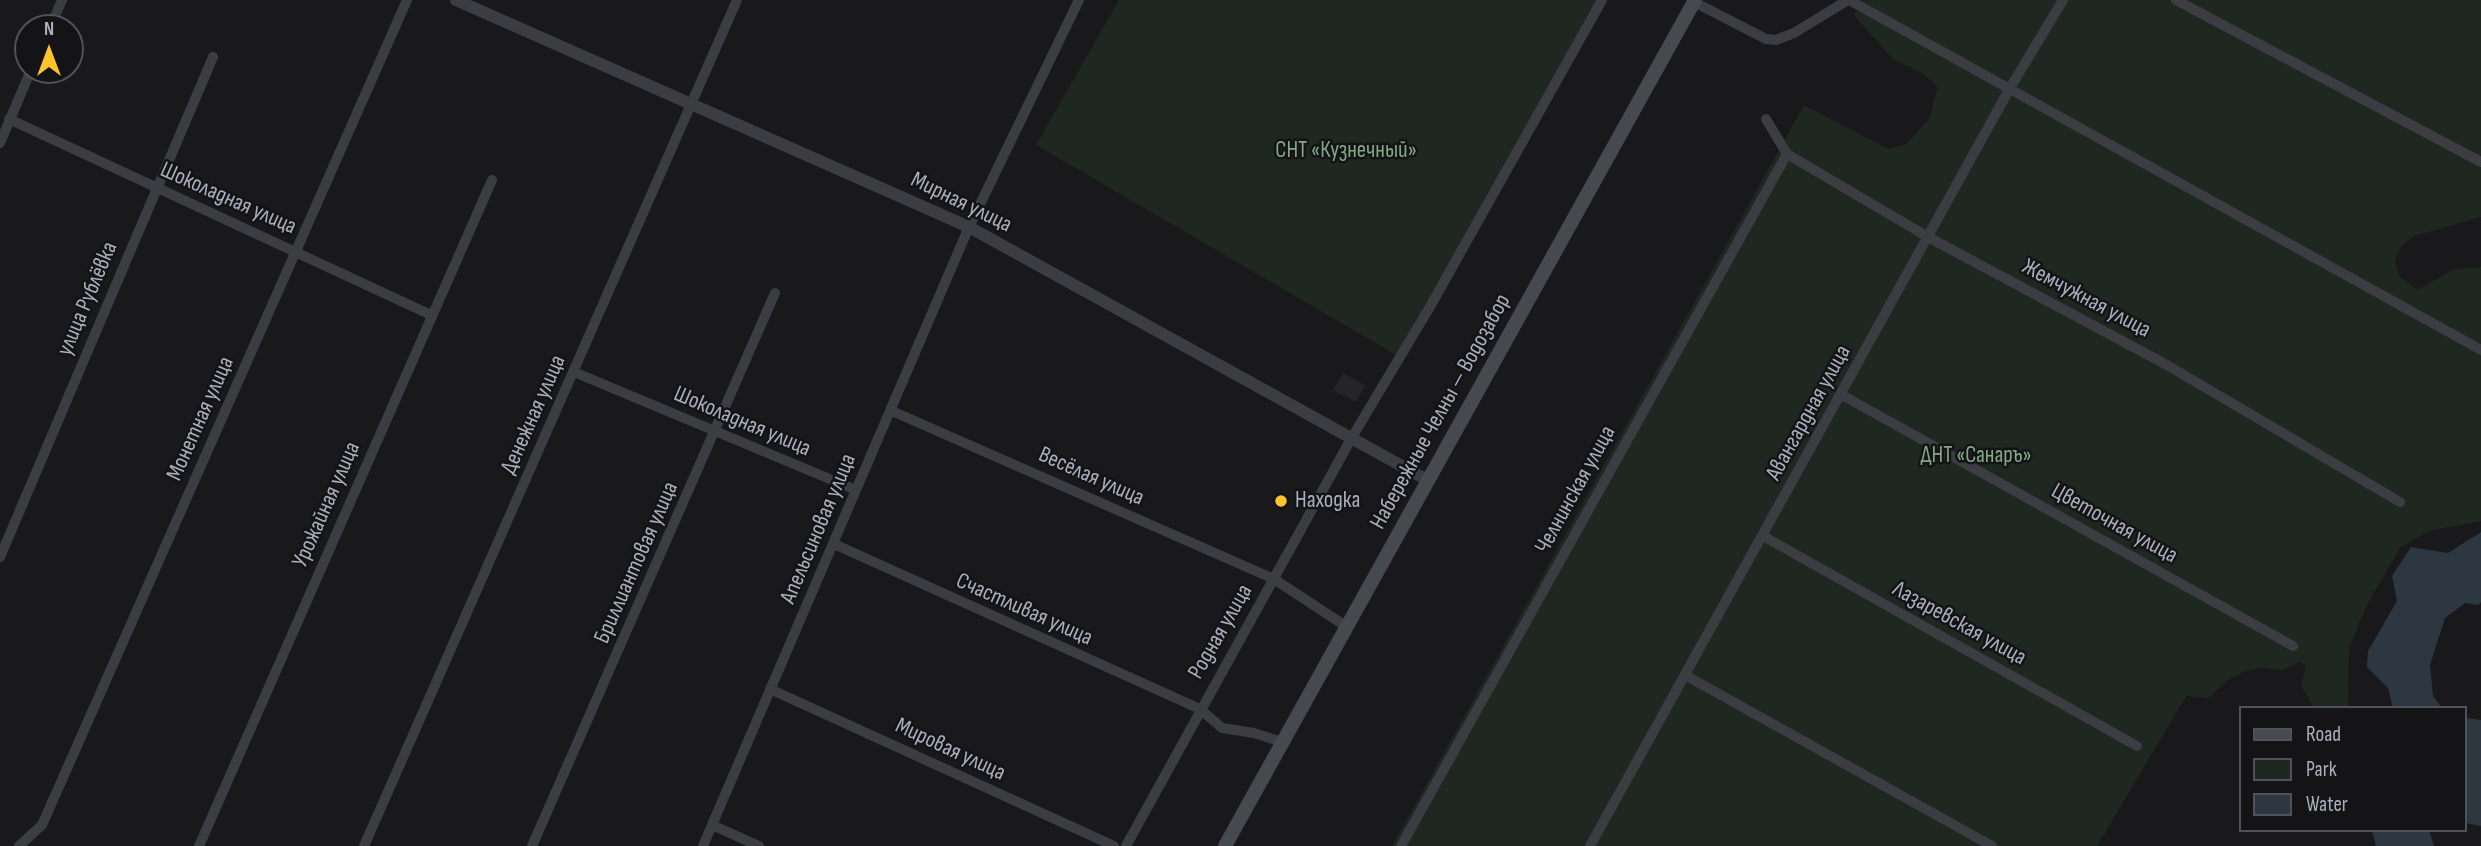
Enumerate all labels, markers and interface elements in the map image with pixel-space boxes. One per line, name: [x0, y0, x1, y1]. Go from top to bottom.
north arrow: [14, 14, 84, 84]
text: N: [44, 18, 54, 41]
park label: СНТ «Кузнечный»: [1275, 137, 1417, 165]
street label: Шоколадная улица: [156, 157, 300, 241]
street label: Мирная улица: [906, 167, 1016, 239]
street label: улица Рублёвка: [52, 238, 124, 360]
street label: Жемчужная улица: [2017, 254, 2155, 344]
street label: Набережные Челны — Водозабор: [1365, 290, 1517, 534]
street label: Авангардная улица: [1761, 341, 1857, 485]
street label: Денежная улица: [495, 351, 573, 479]
street label: Монетная улица: [161, 353, 241, 485]
street label: Шоколадная улица: [669, 381, 815, 463]
street label: Челнинская улица: [1530, 421, 1622, 559]
street label: Урожайная улица: [287, 438, 367, 572]
street label: Весёлая улица: [1034, 441, 1148, 513]
park label: ДНТ «Санаръ»: [1920, 442, 2032, 470]
street label: Апельсиновая улица: [775, 450, 863, 608]
street label: Бриллиантовая улица: [589, 478, 685, 648]
street label: Цветочная улица: [2046, 478, 2182, 570]
place label: Находка: [1295, 487, 1360, 515]
marker: Находка: [1273, 493, 1289, 509]
street label: Счастливая улица: [952, 568, 1096, 652]
street label: Лазаревская улица: [1887, 576, 2031, 672]
street label: Родная улица: [1183, 580, 1259, 684]
legend: [2240, 706, 2467, 832]
street label: Мировая улица: [891, 712, 1009, 788]
text: Road: [2306, 722, 2341, 747]
text: Park: [2306, 757, 2337, 782]
text: Water: [2306, 792, 2348, 817]

